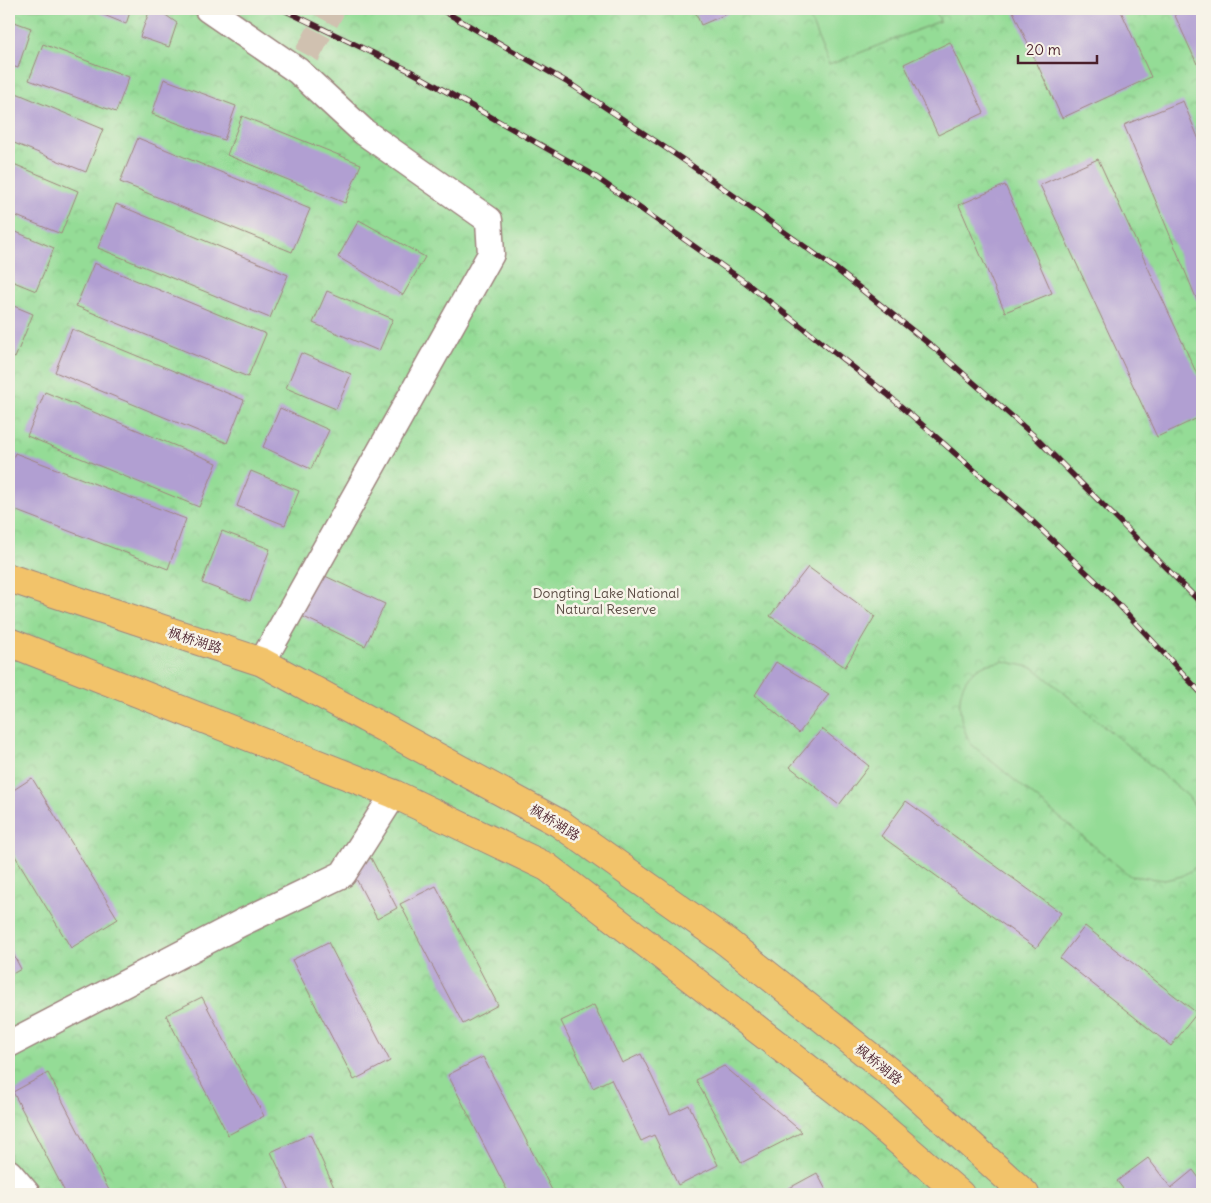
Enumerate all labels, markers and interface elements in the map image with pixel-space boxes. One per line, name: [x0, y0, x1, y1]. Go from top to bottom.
scale bar: [1018, 32, 1097, 64]
text: 20 m: [1026, 40, 1061, 59]
park label: Dongting Lake National Natural Reserve: [533, 584, 679, 618]
street label: 枫桥湖路: [166, 623, 224, 657]
street label: 枫桥湖路: [526, 800, 584, 844]
street label: 枫桥湖路: [852, 1039, 906, 1089]

